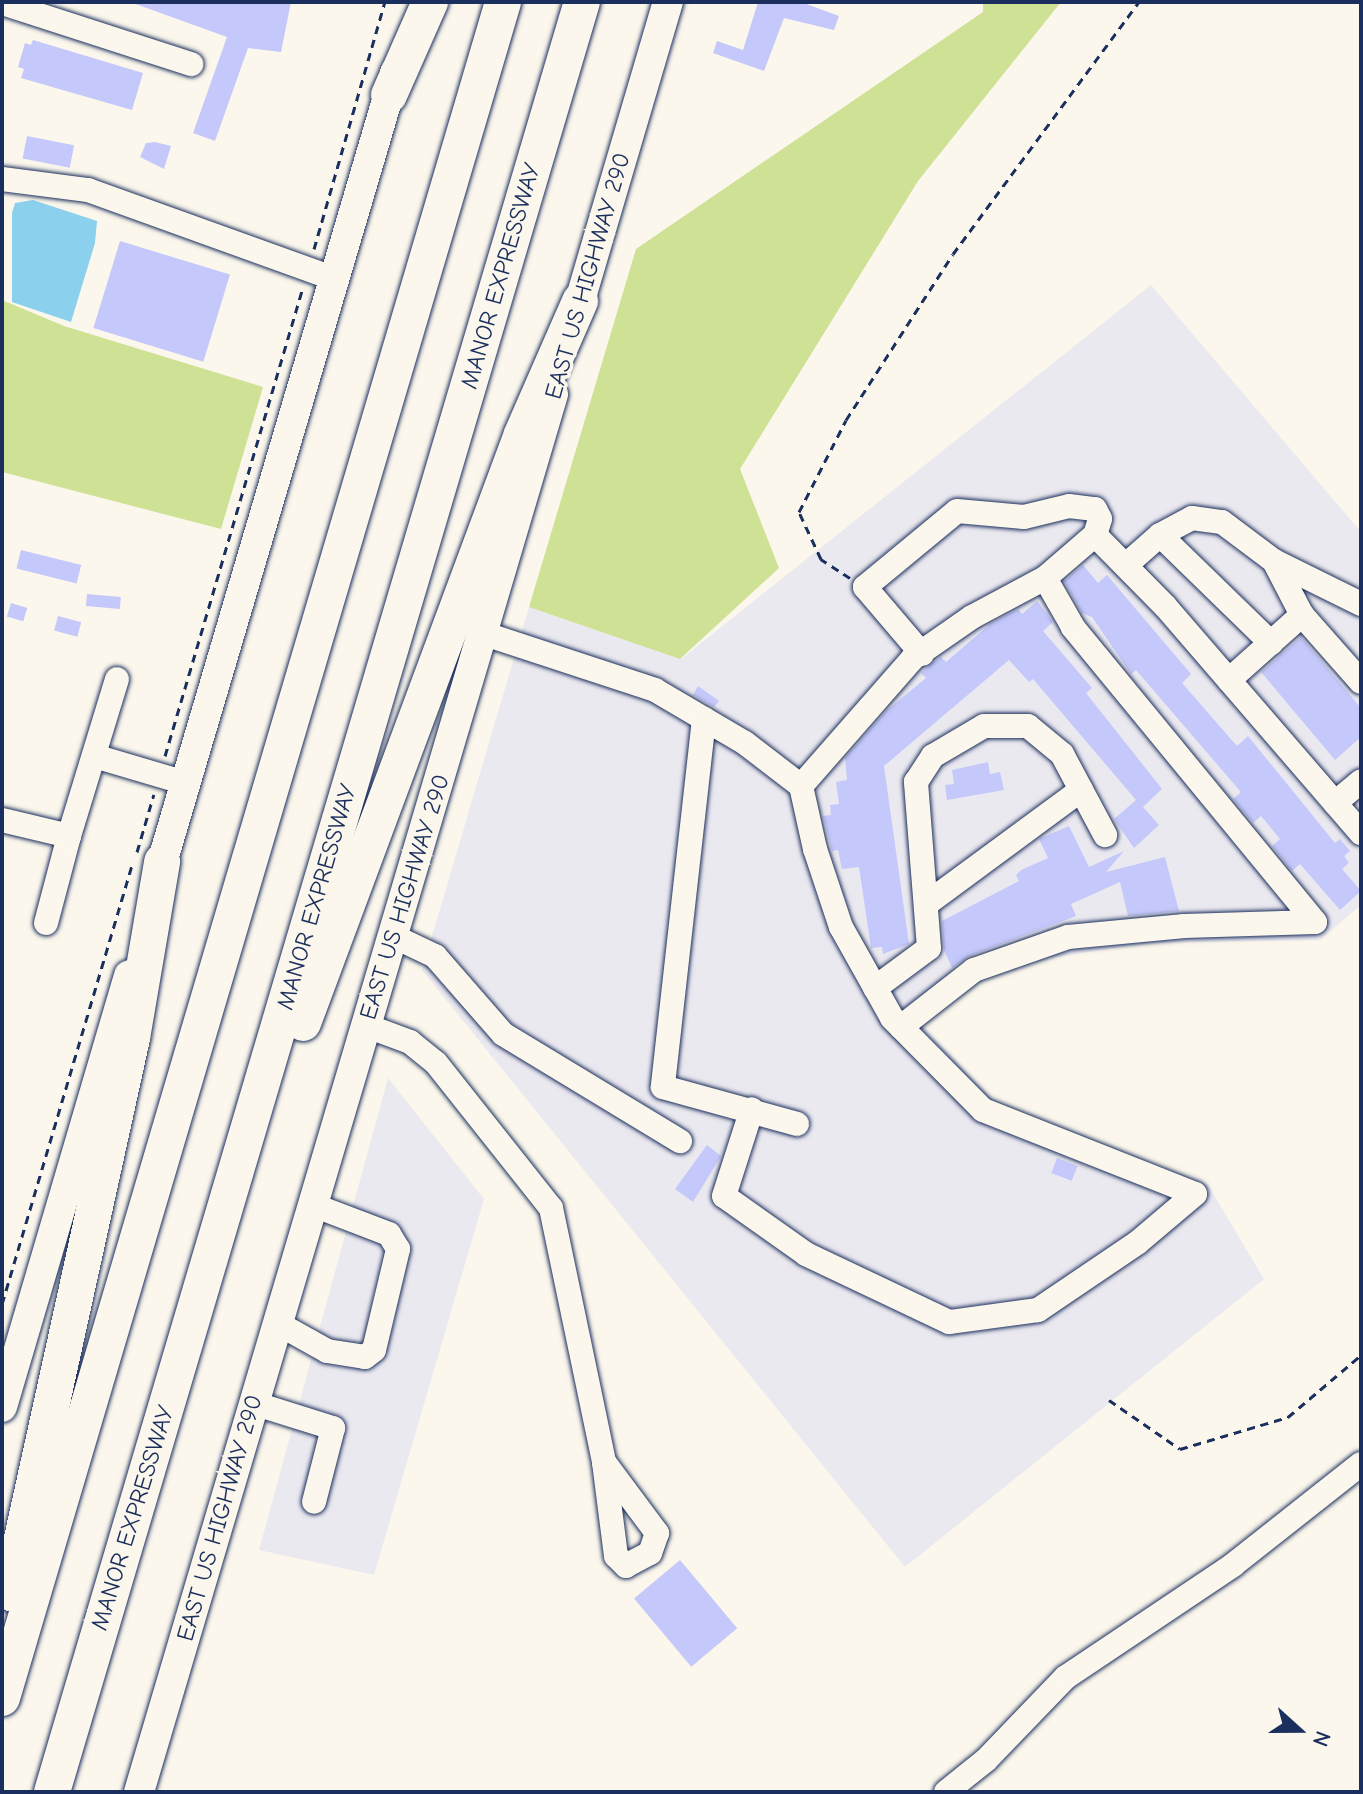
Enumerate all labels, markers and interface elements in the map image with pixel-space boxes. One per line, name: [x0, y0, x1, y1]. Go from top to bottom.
street label: EAST US HIGHWAY 290: [539, 150, 637, 402]
street label: MANOR EXPRESSWAY: [455, 160, 547, 392]
street label: EAST US HIGHWAY 290: [354, 771, 456, 1023]
street label: MANOR EXPRESSWAY: [271, 781, 363, 1013]
street label: EAST US HIGHWAY 290: [171, 1392, 269, 1644]
street label: MANOR EXPRESSWAY: [85, 1402, 181, 1634]
north arrow: [1259, 1690, 1339, 1770]
text: N: [1307, 1727, 1336, 1750]

